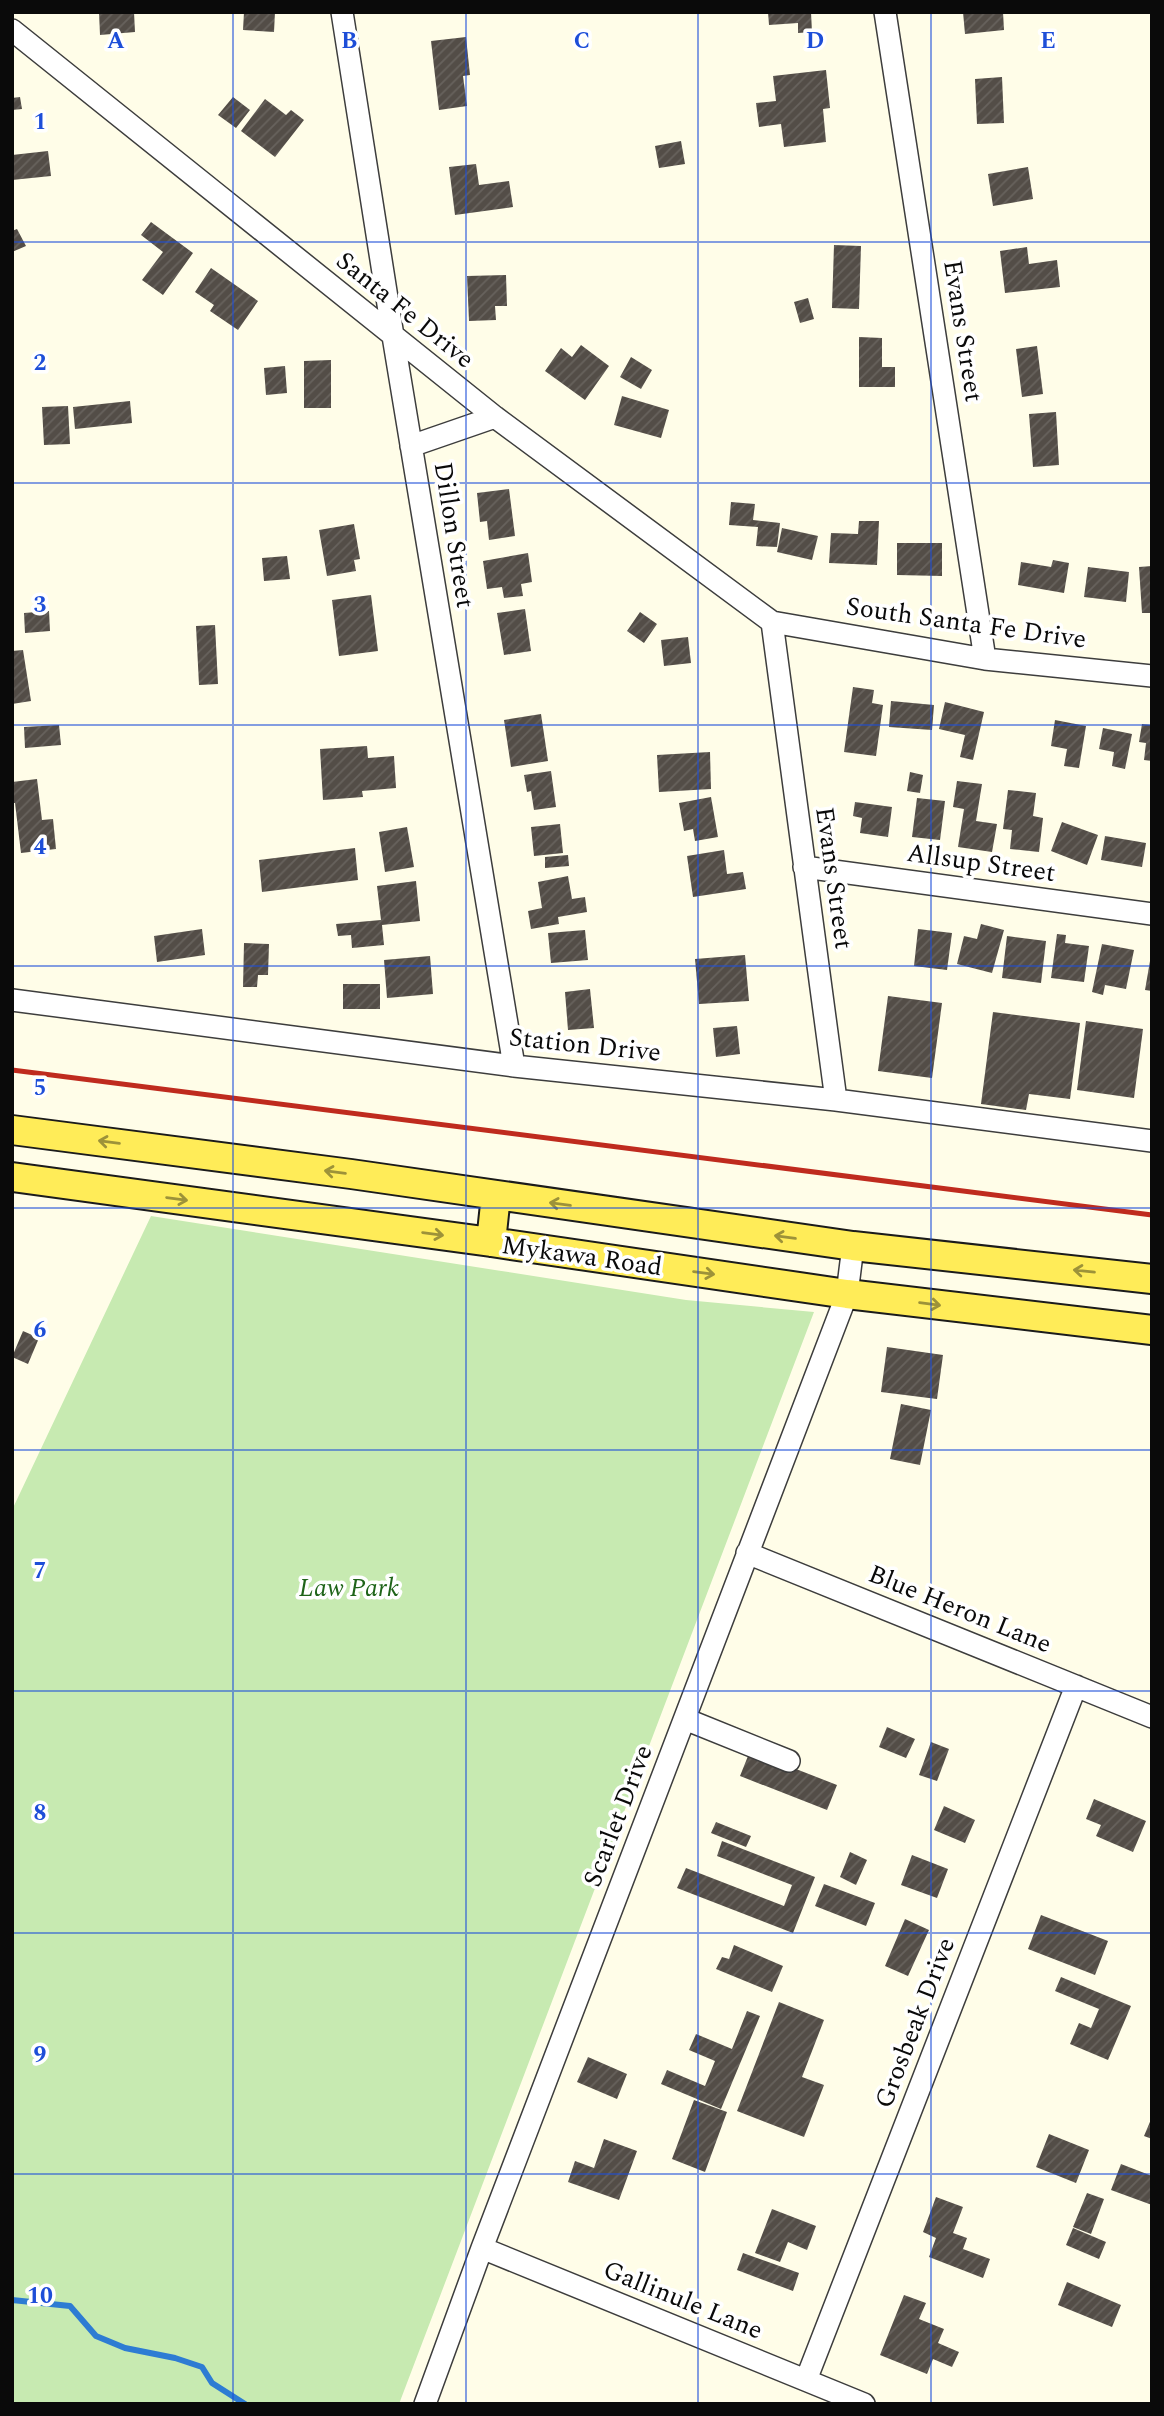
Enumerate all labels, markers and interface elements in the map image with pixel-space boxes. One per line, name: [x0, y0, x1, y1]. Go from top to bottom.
text: A: [107, 24, 125, 59]
text: B: [341, 24, 357, 59]
text: C: [574, 24, 590, 59]
text: D: [806, 24, 824, 59]
text: E: [1040, 24, 1056, 59]
text: 1: [34, 105, 46, 140]
street label: Santa Fe Drive: [327, 241, 483, 379]
street label: Evans Street: [932, 257, 994, 405]
text: 2: [34, 346, 47, 381]
street label: Dillon Street: [423, 459, 485, 611]
street label: South Santa Fe Drive: [843, 586, 1089, 660]
text: 3: [34, 588, 47, 623]
street label: Evans Street: [804, 804, 864, 952]
text: 4: [34, 830, 47, 865]
street label: Allsup Street: [904, 833, 1058, 893]
street label: Station Drive: [507, 1017, 663, 1073]
text: 5: [34, 1071, 46, 1106]
one-way arrow: [98, 1136, 121, 1149]
one-way arrow: [324, 1165, 347, 1178]
one-way arrow: [165, 1193, 188, 1206]
one-way arrow: [549, 1197, 572, 1210]
street label: Mykawa Road: [499, 1225, 665, 1287]
one-way arrow: [421, 1228, 443, 1241]
one-way arrow: [774, 1230, 797, 1243]
one-way arrow: [1073, 1265, 1096, 1278]
one-way arrow: [692, 1267, 715, 1280]
one-way arrow: [918, 1298, 940, 1311]
text: 6: [34, 1313, 47, 1348]
text: 7: [34, 1554, 46, 1589]
street label: Blue Heron Lane: [862, 1554, 1058, 1664]
park label: Law Park: [299, 1568, 399, 1608]
street label: Scarlet Drive: [573, 1739, 663, 1893]
text: 8: [34, 1796, 46, 1831]
street label: Grosbeak Drive: [864, 1932, 966, 2114]
text: 9: [34, 2038, 47, 2073]
street label: Gallinule Lane: [597, 2250, 769, 2350]
text: 10: [27, 2279, 53, 2314]

